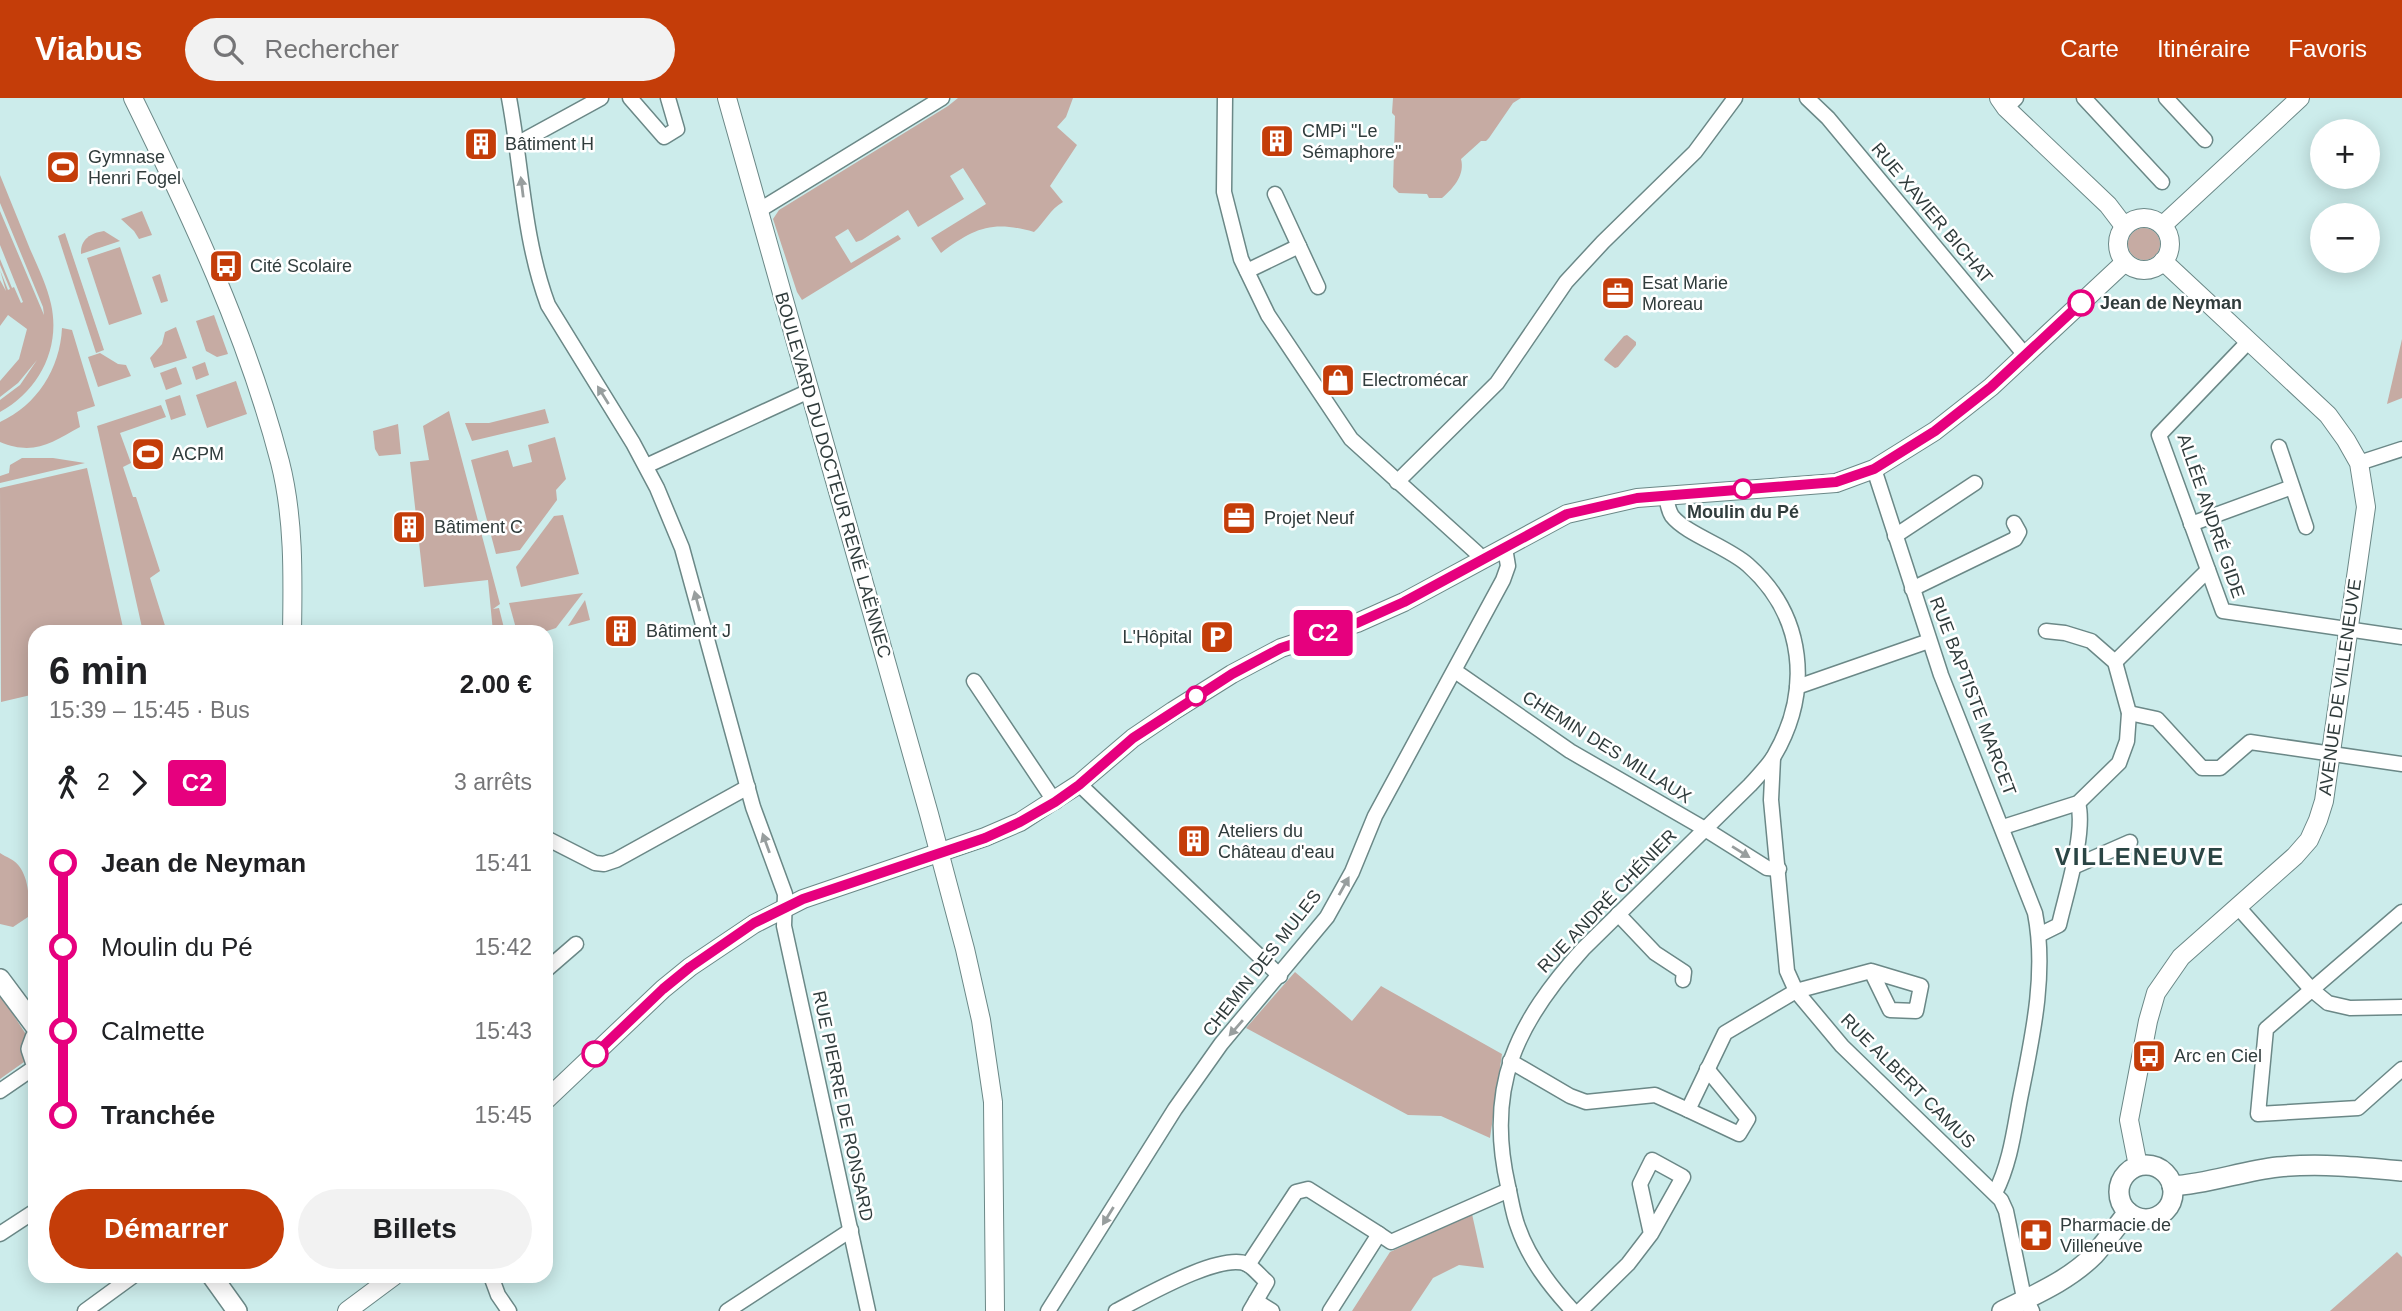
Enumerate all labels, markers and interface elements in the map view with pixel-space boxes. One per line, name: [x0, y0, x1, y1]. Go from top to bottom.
search box: [185, 18, 675, 81]
text: Viabus: [35, 30, 143, 67]
icon: search: [209, 30, 247, 68]
text: Rechercher: [265, 34, 399, 64]
text: Carte: [2060, 35, 2119, 62]
text: Itinéraire: [2157, 35, 2250, 62]
text: Favoris: [2288, 35, 2367, 62]
map controls: [2310, 119, 2380, 273]
button: +: [2310, 119, 2380, 189]
place label: CMPi "Le Sémaphore": [1302, 121, 1401, 162]
building icon: CMPi "Le Sémaphore": [1258, 122, 1296, 160]
building icon: Bâtiment H: [462, 125, 500, 163]
place label: Bâtiment H: [505, 134, 594, 154]
street label: RUE XAVIER BICHAT: [1867, 139, 1997, 287]
place label: Gymnase Henri Fogel: [88, 147, 181, 188]
sports icon: Gymnase Henri Fogel: [44, 148, 82, 186]
one-way arrow: [517, 175, 528, 197]
button: −: [2310, 203, 2380, 273]
bus stop icon: Cité Scolaire: [207, 247, 245, 285]
place label: Cité Scolaire: [250, 256, 352, 276]
place label: Esat Marie Moreau: [1642, 273, 1728, 314]
office icon: Esat Marie Moreau: [1599, 274, 1637, 312]
street label: BOULEVARD DU DOCTEUR RENÉ LAËNNEC: [771, 290, 895, 660]
marker: Jean de Neyman: [2068, 290, 2094, 316]
place label: Jean de Neyman: [2100, 293, 2242, 313]
shop icon: Electromécar: [1319, 361, 1357, 399]
place label: Electromécar: [1362, 370, 1468, 390]
one-way arrow: [597, 385, 610, 405]
street label: ALLÉE ANDRÉ GIDE: [2174, 431, 2248, 601]
sports icon: ACPM: [129, 435, 167, 473]
place label: ACPM: [172, 444, 224, 464]
marker: Moulin du Pé: [1733, 479, 1753, 499]
office icon: Projet Neuf: [1220, 499, 1258, 537]
place label: Moulin du Pé: [1687, 502, 1799, 522]
building icon: Bâtiment C: [390, 508, 428, 546]
place label: Projet Neuf: [1264, 508, 1355, 528]
place label: Bâtiment C: [434, 517, 523, 537]
street label: AVENUE DE VILLENEUVE: [2315, 577, 2365, 797]
one-way arrow: [691, 590, 701, 611]
street label: RUE BAPTISTE MARCET: [1926, 594, 2020, 798]
line badge: C2: [1292, 610, 1354, 656]
building icon: Bâtiment J: [602, 612, 640, 650]
parking icon: L'Hôpital: [1198, 618, 1236, 656]
text: C2: [1308, 619, 1338, 646]
place label: Bâtiment J: [646, 621, 731, 641]
place label: L'Hôpital: [1123, 627, 1192, 647]
text: 6 min: [49, 650, 148, 692]
text: 2.00 €: [460, 669, 532, 699]
unlabelled marker: [1186, 686, 1206, 706]
street label: CHEMIN DES MILLAUX: [1519, 687, 1695, 807]
text: 15:39 – 15:45 · Bus: [49, 697, 250, 723]
icon: walk: [49, 764, 87, 802]
icon: forward: [120, 764, 158, 802]
text: 2: [97, 769, 110, 795]
text: C2: [182, 769, 212, 796]
text: 3 arrêts: [454, 769, 532, 795]
place label: Ateliers du Château d'eau: [1218, 821, 1335, 862]
building icon: Ateliers du Château d'eau: [1175, 822, 1213, 860]
street label: RUE ANDRÉ CHÉNIER: [1533, 825, 1681, 977]
one-way arrow: [761, 833, 772, 854]
district label: VILLENEUVE: [2055, 843, 2225, 870]
one-way arrow: [1731, 845, 1751, 858]
text: Jean de Neyman: [101, 848, 306, 878]
text: 15:41: [474, 850, 532, 876]
one-way arrow: [1338, 876, 1350, 896]
street label: CHEMIN DES MULES: [1199, 886, 1325, 1040]
text: Moulin du Pé: [101, 932, 253, 962]
text: 15:42: [474, 934, 532, 960]
street label: RUE PIERRE DE RONSARD: [809, 989, 877, 1223]
street label: RUE ALBERT CAMUS: [1837, 1010, 1979, 1152]
text: Calmette: [101, 1016, 205, 1046]
text: 15:43: [474, 1018, 532, 1044]
one-way arrow: [1228, 1019, 1244, 1036]
bus stop icon: Arc en Ciel: [2130, 1037, 2168, 1075]
unlabelled marker: [582, 1041, 608, 1067]
place label: Arc en Ciel: [2174, 1046, 2262, 1066]
text: Tranchée: [101, 1100, 215, 1130]
text: 15:45: [474, 1102, 532, 1128]
button: Démarrer: [49, 1189, 284, 1269]
button: Billets: [298, 1189, 532, 1269]
one-way arrow: [1102, 1206, 1115, 1226]
place label: Pharmacie de Villeneuve: [2060, 1215, 2171, 1256]
pharmacy icon: Pharmacie de Villeneuve: [2017, 1216, 2055, 1254]

